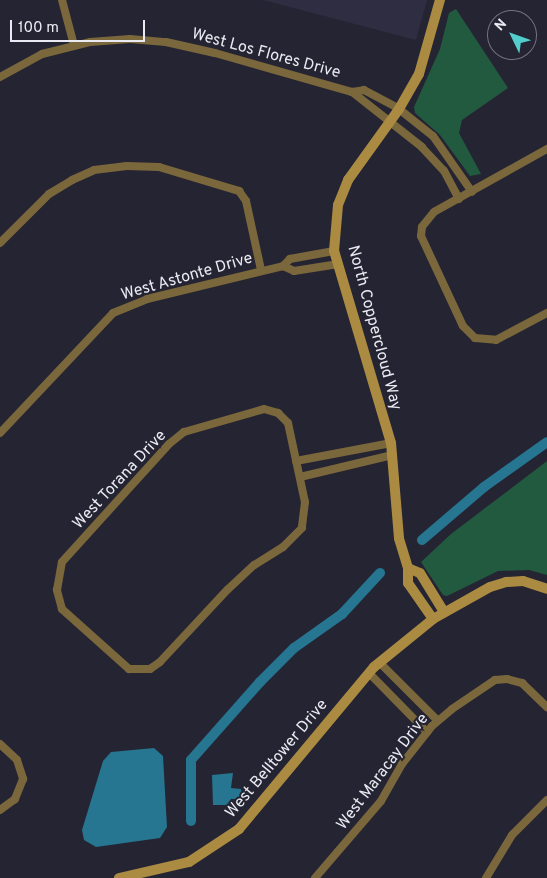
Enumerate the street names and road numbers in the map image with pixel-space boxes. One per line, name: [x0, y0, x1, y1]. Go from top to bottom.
street label: West Los Flores Drive: [190, 25, 342, 83]
street label: North Coppercloud Way: [343, 243, 405, 413]
street label: West Astonte Drive: [119, 249, 255, 305]
street label: West Torana Drive: [69, 426, 171, 534]
street label: West Belltower Drive: [222, 696, 332, 822]
street label: West Maracay Drive: [333, 710, 433, 834]

